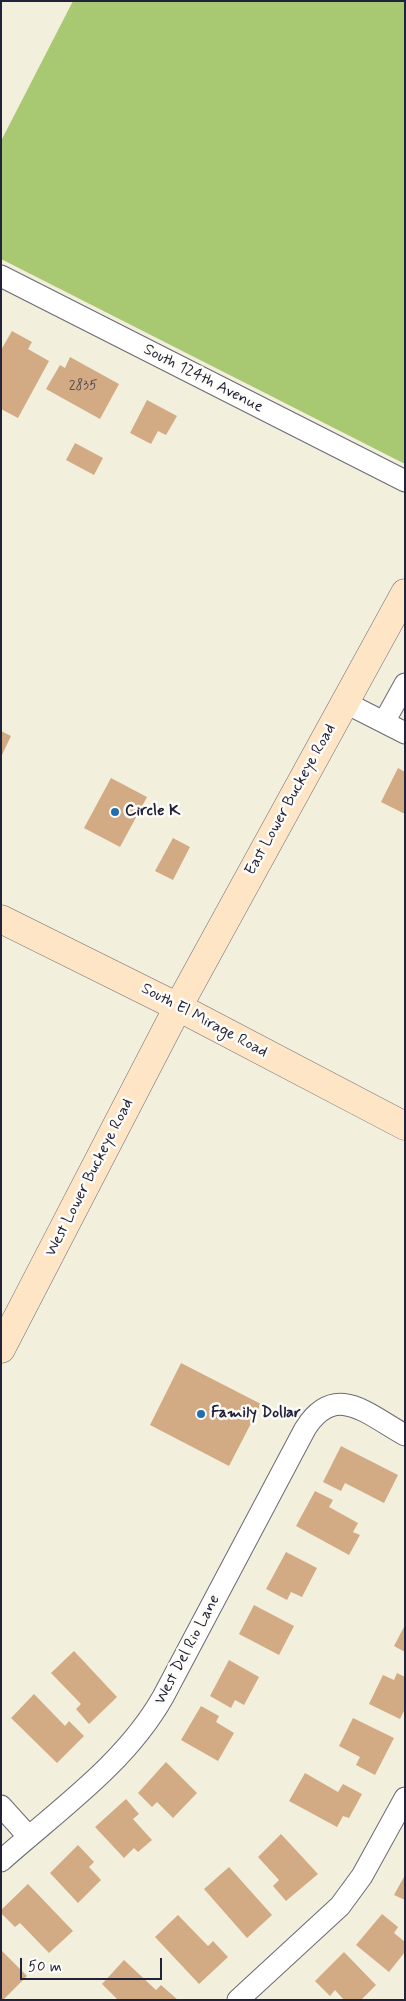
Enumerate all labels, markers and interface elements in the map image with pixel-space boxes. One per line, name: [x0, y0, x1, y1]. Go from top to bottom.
street label: South 124th Avenue: [140, 340, 266, 418]
house number: 2835: [69, 378, 97, 394]
street label: East Lower Buckeye Road: [241, 721, 341, 879]
place label: Circle K: [125, 802, 180, 822]
marker: Circle K: [109, 806, 121, 818]
street label: South El Mirage Road: [137, 980, 271, 1062]
street label: West Lower Buckeye Road: [42, 1096, 138, 1260]
place label: Family Dollar: [211, 1404, 301, 1424]
marker: Family Dollar: [195, 1408, 207, 1420]
street label: West Del Rio Lane: [151, 1592, 225, 1708]
scale bar: [22, 1948, 165, 1980]
text: 50 m: [28, 1957, 62, 1977]

